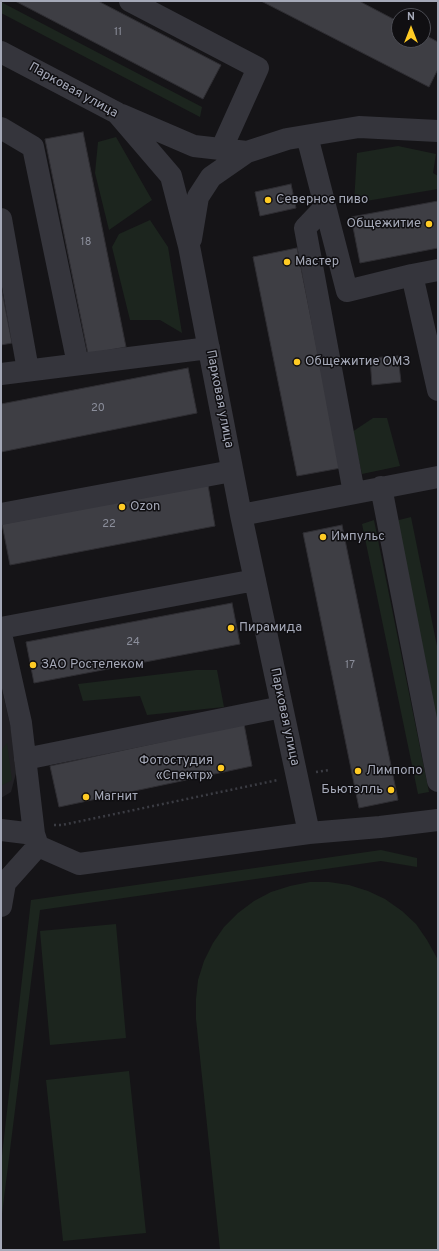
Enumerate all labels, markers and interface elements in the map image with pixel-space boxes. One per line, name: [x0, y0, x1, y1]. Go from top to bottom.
north arrow: [391, 8, 431, 48]
text: N: [407, 10, 415, 24]
house number: 11: [114, 26, 122, 40]
street label: Парковая улица: [26, 60, 120, 122]
place label: Северное пиво: [276, 192, 368, 208]
marker: Северное пиво: [263, 195, 273, 205]
place label: Общежитие: [347, 216, 421, 232]
marker: Общежитие: [424, 219, 434, 229]
house number: 18: [81, 236, 91, 250]
place label: Мастер: [295, 254, 339, 270]
marker: Мастер: [282, 257, 292, 267]
street label: Парковая улица: [202, 349, 236, 449]
place label: Общежитие ОМЗ: [305, 354, 410, 370]
marker: Общежитие ОМЗ: [292, 357, 302, 367]
house number: 20: [91, 402, 105, 416]
place label: Ozon: [130, 499, 160, 515]
marker: Ozon: [117, 502, 127, 512]
house number: 22: [102, 518, 116, 532]
place label: Импульс: [331, 529, 385, 545]
marker: Импульс: [318, 532, 328, 542]
place label: Пирамида: [239, 620, 302, 636]
marker: Пирамида: [226, 623, 236, 633]
house number: 24: [126, 636, 140, 650]
place label: ЗАО Ростелеком: [41, 657, 144, 673]
house number: 17: [345, 659, 355, 673]
marker: ЗАО Ростелеком: [28, 660, 38, 670]
street label: Парковая улица: [266, 667, 302, 767]
place label: Фотостудия «Спектр»: [139, 753, 213, 784]
marker: Фотостудия «Спектр»: [216, 763, 226, 773]
place label: Лимпопо: [366, 763, 423, 779]
marker: Лимпопо: [353, 766, 363, 776]
place label: Бьютэлль: [321, 782, 383, 798]
marker: Бьютэлль: [386, 785, 396, 795]
place label: Магнит: [94, 789, 138, 805]
marker: Магнит: [81, 792, 91, 802]

